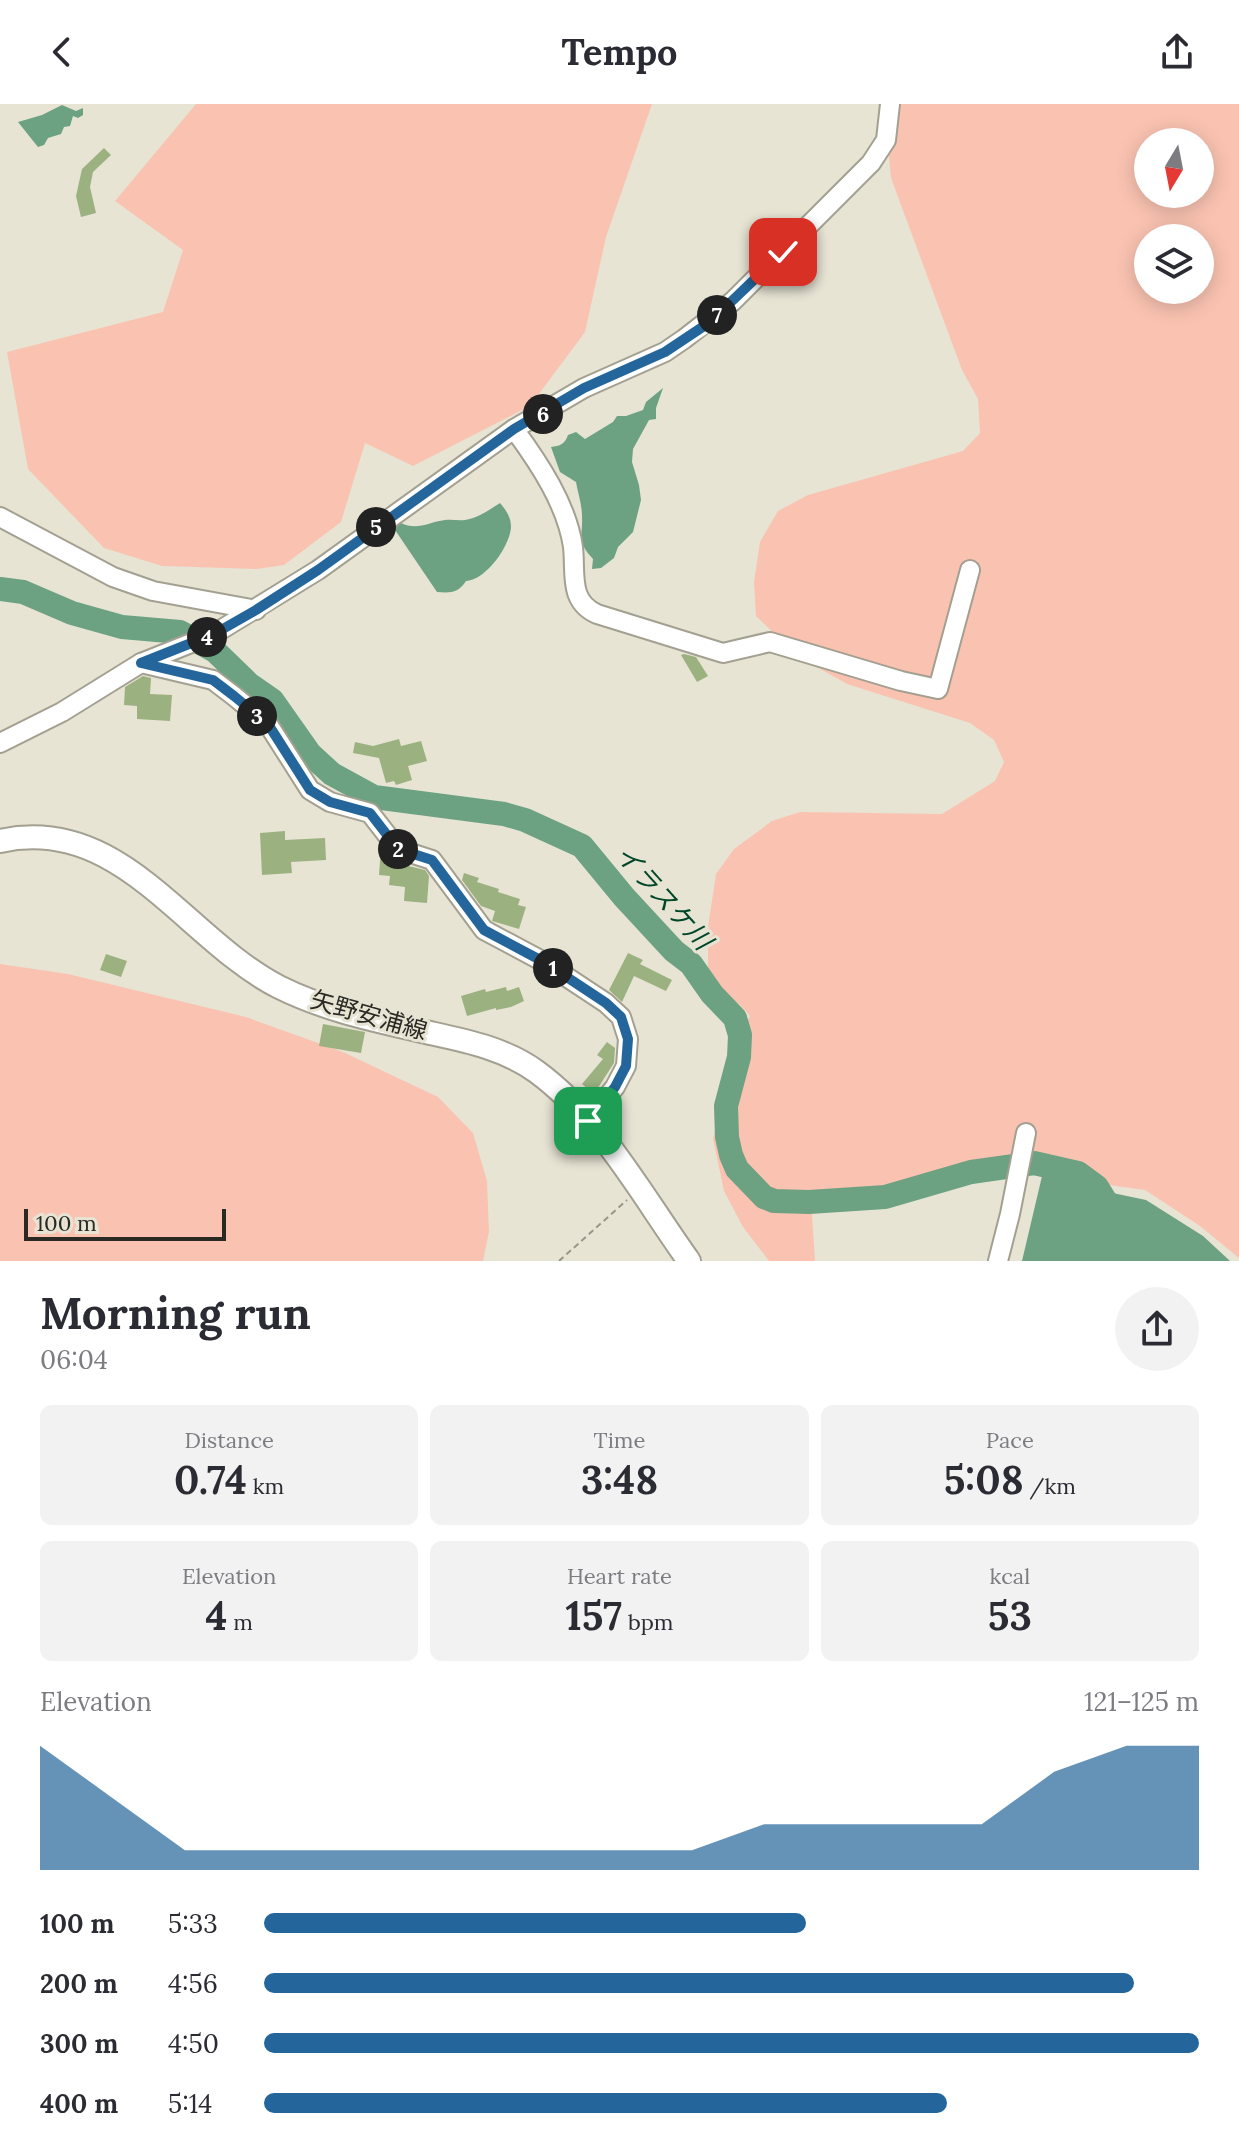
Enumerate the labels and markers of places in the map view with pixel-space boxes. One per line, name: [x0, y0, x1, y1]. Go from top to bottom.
pin: [749, 218, 817, 286]
pin: 7: [697, 295, 737, 335]
pin: 6: [523, 394, 563, 434]
pin: 5: [356, 507, 396, 547]
pin: 4: [187, 617, 227, 657]
pin: 3: [237, 696, 277, 736]
pin: 2: [378, 829, 418, 869]
pin: 1: [533, 948, 573, 988]
pin: [554, 1087, 622, 1155]

